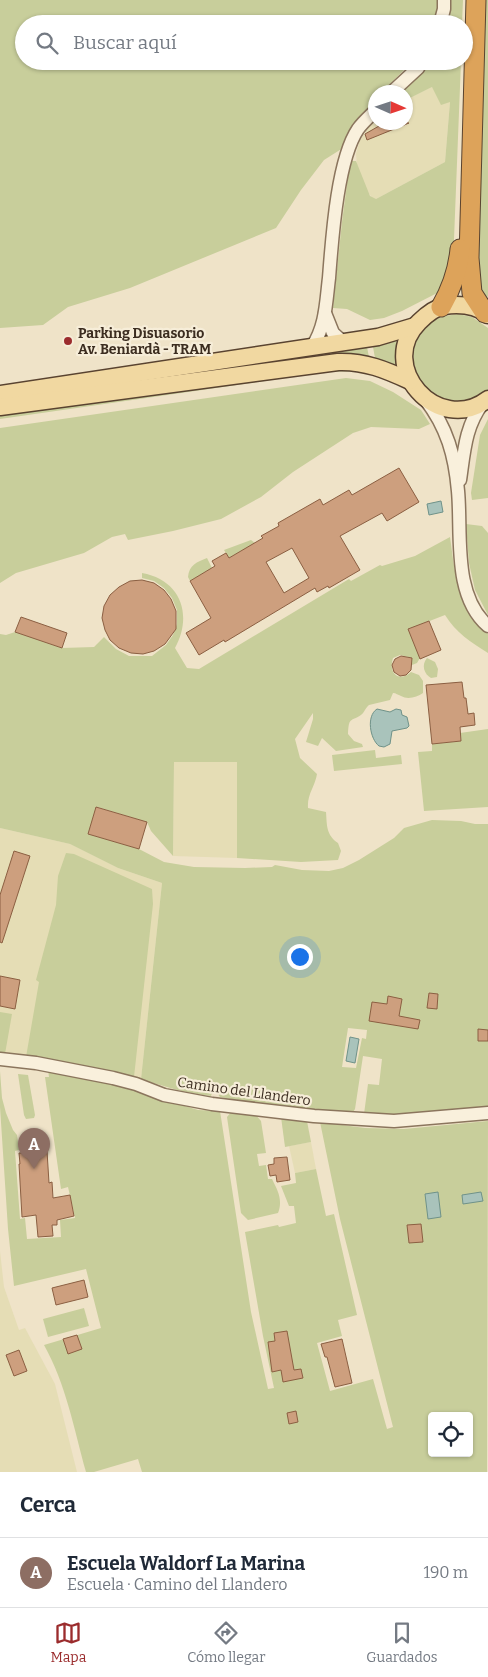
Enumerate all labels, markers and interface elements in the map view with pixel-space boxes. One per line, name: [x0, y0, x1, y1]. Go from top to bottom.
search box: [15, 15, 473, 70]
icon: search: [33, 29, 61, 57]
text: Buscar aquí: [73, 31, 177, 54]
north arrow: [368, 85, 413, 130]
place label: Parking Disuasorio Av. Beniardà - TRAM: [78, 325, 211, 358]
marker: Parking Disuasorio Av. Beniardà - TRAM: [62, 335, 74, 347]
your location: [287, 944, 313, 970]
street label: Camino del Llandero: [176, 1074, 312, 1109]
pin: A: [18, 1128, 50, 1169]
map controls: [428, 1412, 473, 1457]
button: locate: [428, 1412, 473, 1457]
text: Cerca: [20, 1492, 76, 1518]
text: Escuela Waldorf La Marina: [67, 1552, 305, 1575]
text: A: [30, 1563, 42, 1582]
text: 190 m: [423, 1563, 468, 1582]
text: Escuela · Camino del Llandero: [67, 1575, 287, 1594]
tab: Mapa: [50, 1619, 86, 1666]
tab: Cómo llegar: [187, 1619, 265, 1666]
tab: Guardados: [366, 1619, 438, 1666]

